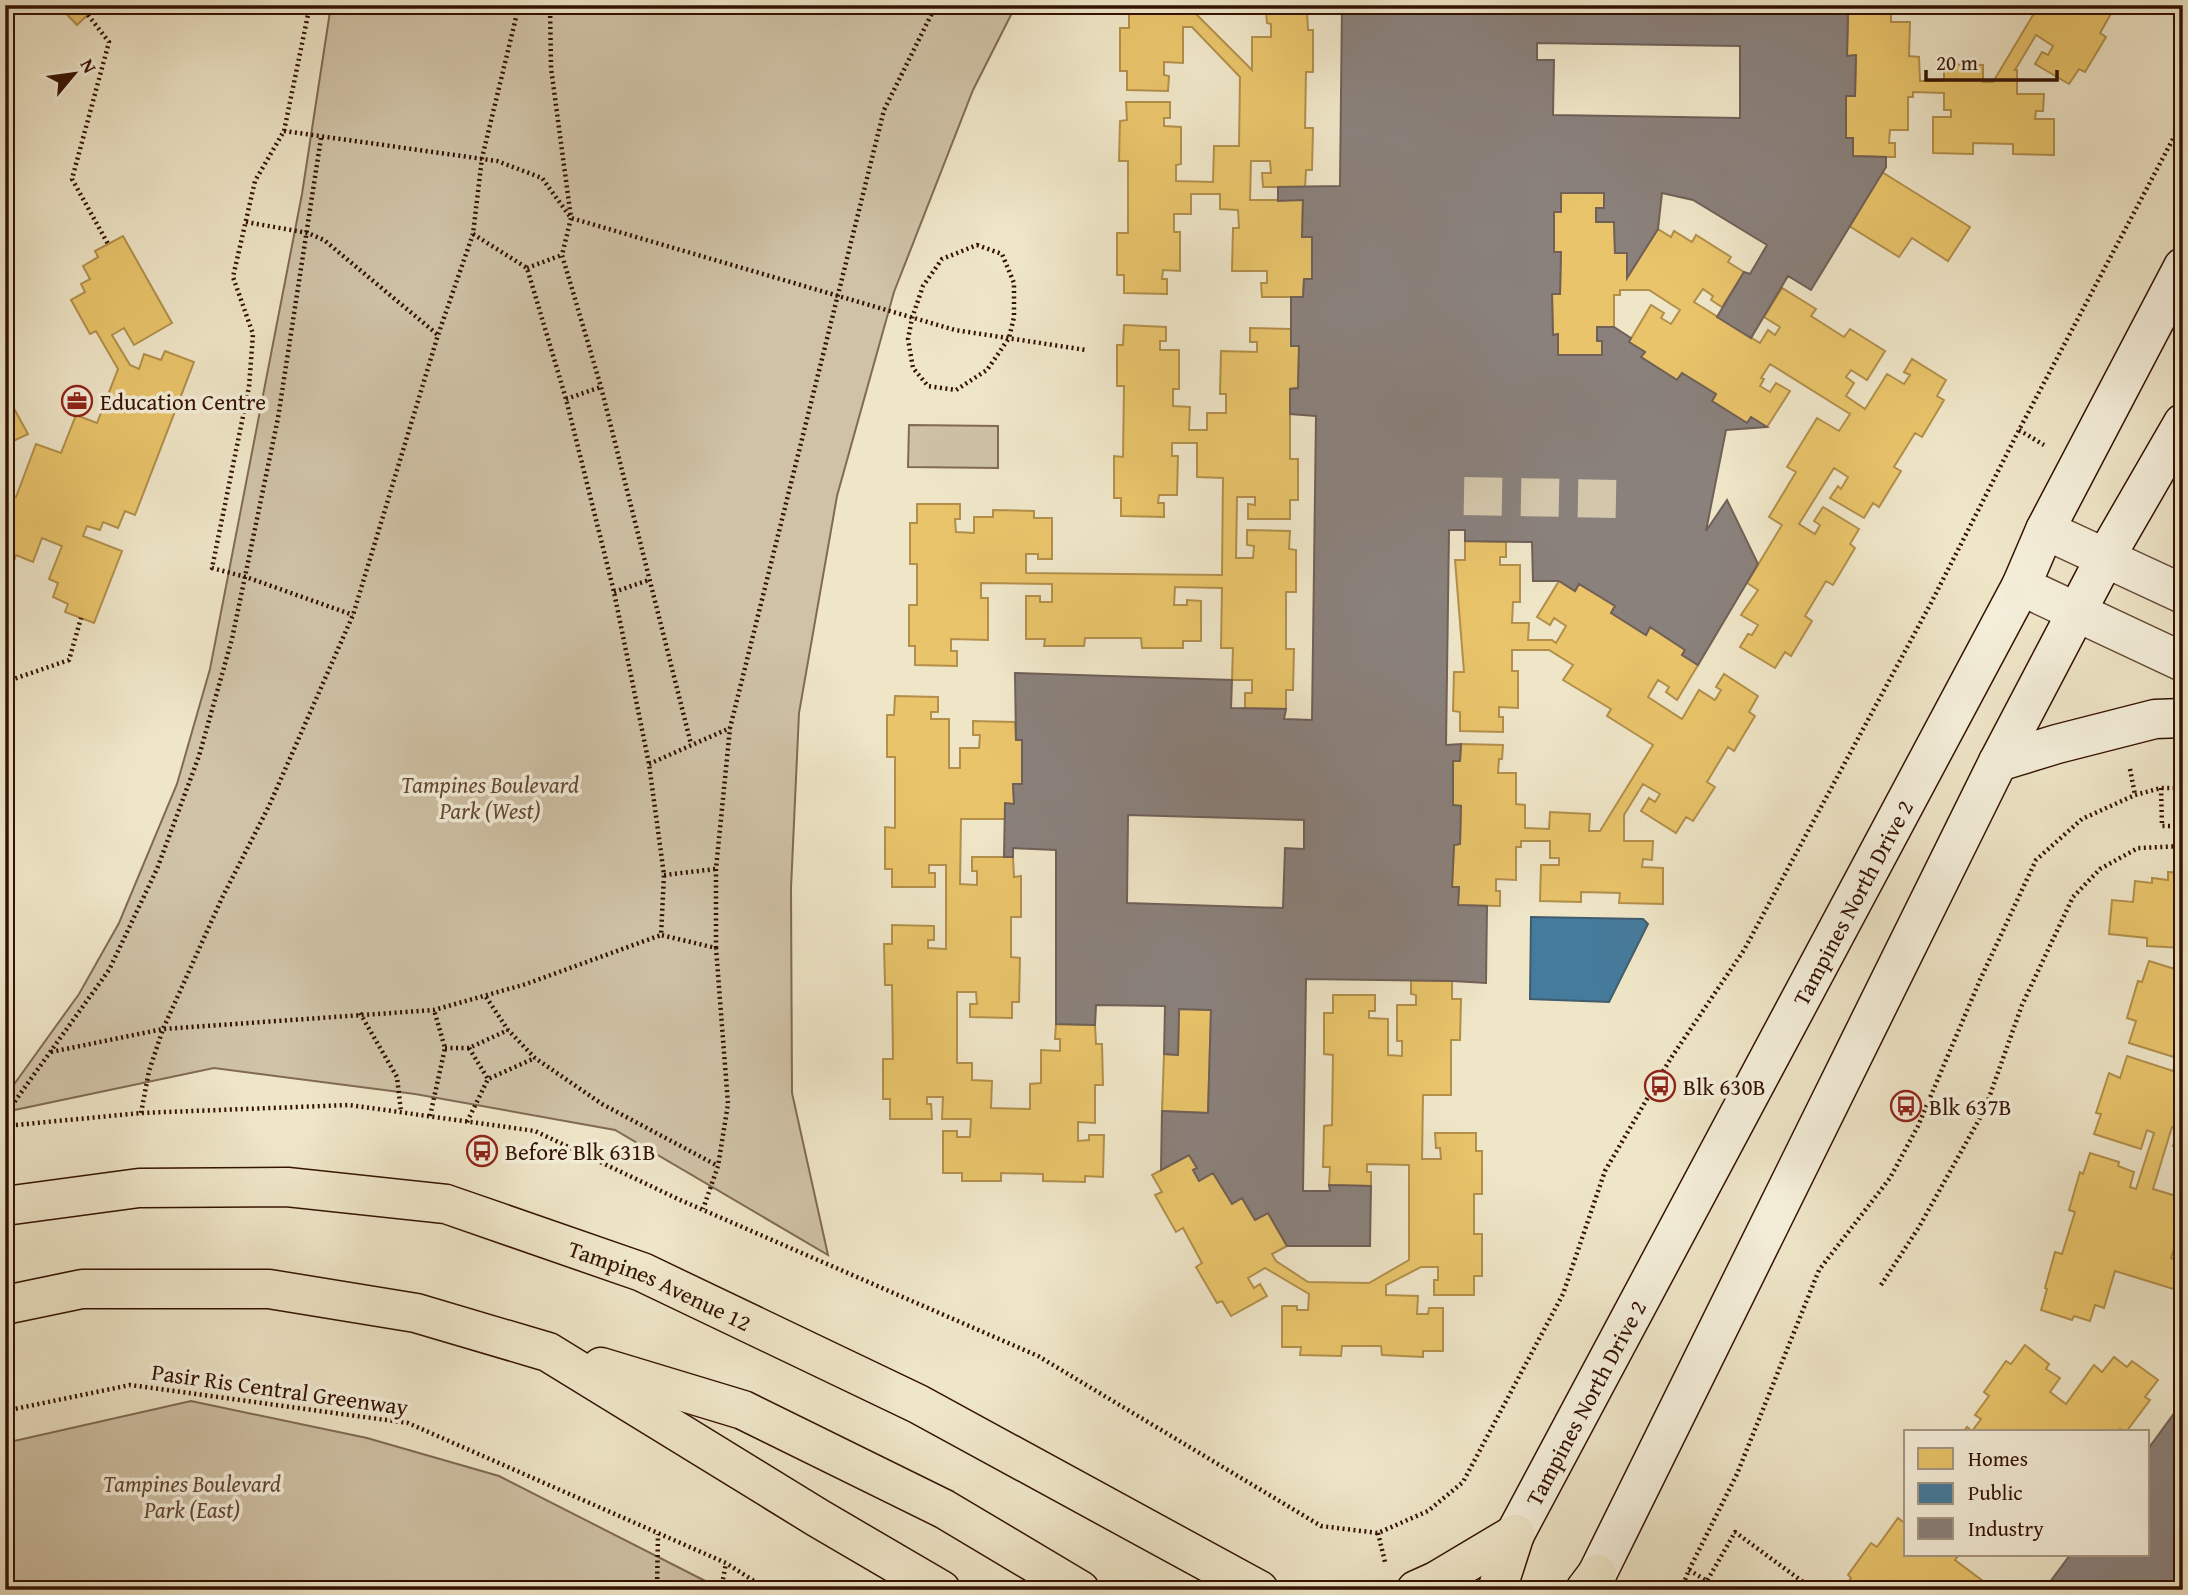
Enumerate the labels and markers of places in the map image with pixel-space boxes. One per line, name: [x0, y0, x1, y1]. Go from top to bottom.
office icon: Education Centre: [60, 384, 94, 418]
place label: Education Centre: [100, 385, 266, 418]
bus stop icon: Blk 630B: [1643, 1069, 1677, 1103]
place label: Blk 630B: [1683, 1070, 1766, 1103]
bus stop icon: Blk 637B: [1889, 1089, 1923, 1123]
place label: Blk 637B: [1929, 1090, 2012, 1123]
bus stop icon: Before Blk 631B: [465, 1134, 499, 1168]
place label: Before Blk 631B: [505, 1135, 655, 1168]

